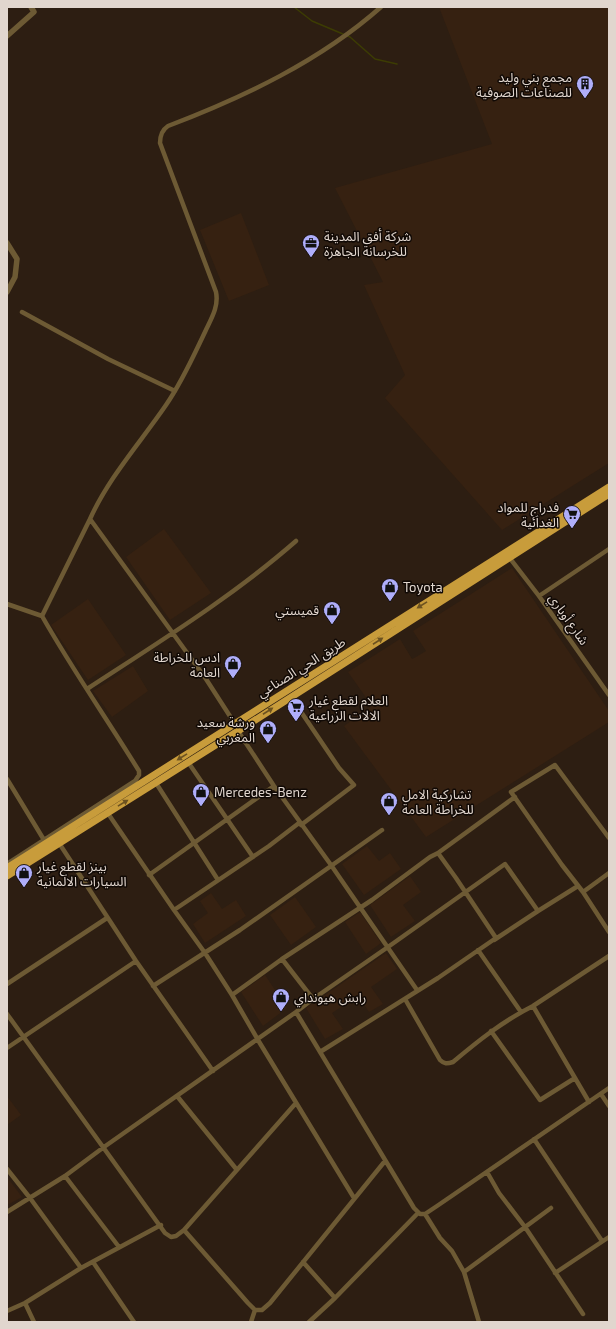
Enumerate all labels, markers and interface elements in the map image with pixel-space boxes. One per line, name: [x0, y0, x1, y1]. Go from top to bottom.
place label: مجمع بني وليد للصناعات الصوفية: [476, 69, 572, 100]
building icon: مجمع بني وليد للصناعات الصوفية: [575, 74, 595, 99]
place label: شركة أفق المدينة للخرسانة الجاهزة: [324, 228, 411, 259]
office icon: شركة أفق المدينة للخرسانة الجاهزة: [301, 233, 321, 258]
place label: فدراج للمواد الغدائية: [497, 499, 559, 530]
supermarket icon: فدراج للمواد الغدائية: [562, 504, 582, 529]
shop icon: Toyota: [380, 577, 400, 602]
place label: Toyota: [403, 579, 443, 595]
street label: شارع أوباري: [543, 590, 592, 650]
shop icon: قميستي: [322, 600, 342, 625]
one-way arrow: [417, 601, 427, 609]
place label: قميستي: [275, 602, 319, 621]
street label: طريق الحي الصناعي: [254, 633, 350, 703]
one-way arrow: [373, 637, 383, 645]
place label: ادس للخراطة العامة: [153, 649, 220, 680]
shop icon: ادس للخراطة العامة: [223, 654, 243, 679]
place label: العلام لقطع غيار الالات الزراعية: [308, 692, 388, 723]
supermarket icon: العلام لقطع غيار الالات الزراعية: [286, 697, 306, 722]
one-way arrow: [262, 708, 274, 715]
place label: ورشة سعيد المغربي: [197, 714, 255, 748]
shop icon: ورشة سعيد المغربي: [258, 719, 278, 744]
one-way arrow: [177, 753, 187, 761]
shop icon: Mercedes-Benz: [191, 782, 211, 807]
place label: Mercedes-Benz: [214, 784, 307, 800]
place label: تشاركية الامل للخراطة العامة: [402, 786, 474, 817]
shop icon: تشاركية الامل للخراطة العامة: [379, 791, 399, 816]
one-way arrow: [118, 799, 128, 807]
place label: بينز لقطع غيار السيارات الالمانية: [36, 858, 127, 889]
shop icon: بينز لقطع غيار السيارات الالمانية: [14, 863, 34, 888]
shop icon: رابش هيونداي: [271, 987, 291, 1012]
place label: رابش هيونداي: [294, 989, 366, 1008]

